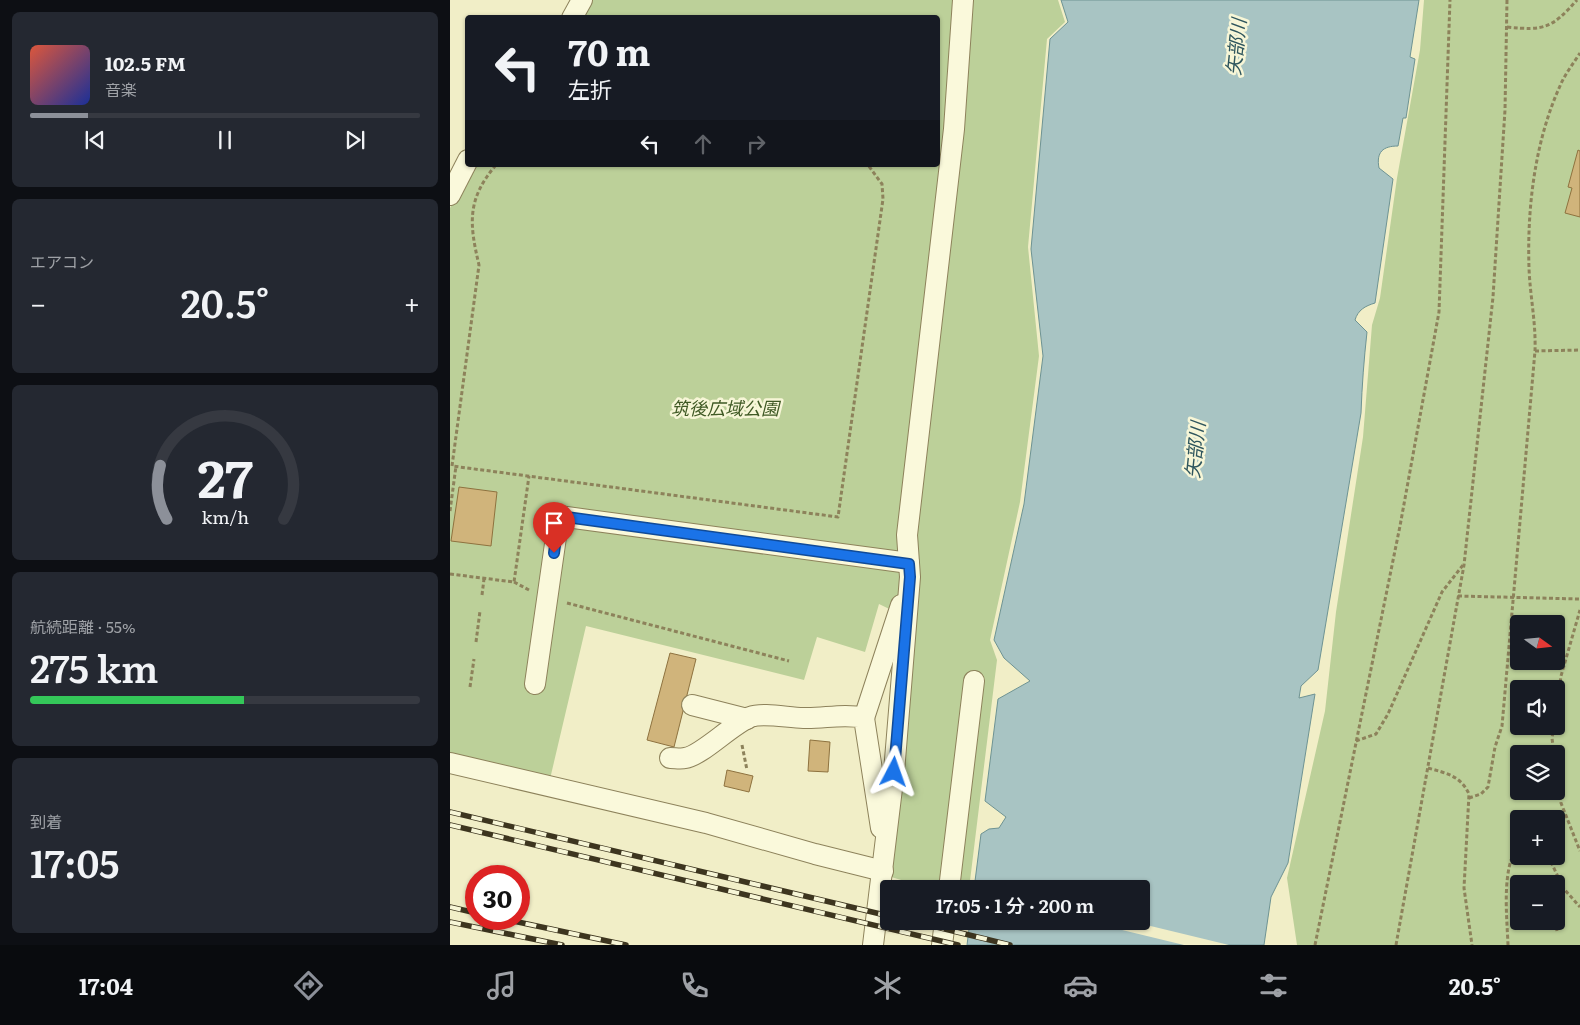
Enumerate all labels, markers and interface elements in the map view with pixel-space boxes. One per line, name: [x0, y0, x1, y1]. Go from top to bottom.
water label: 矢部川: [1218, 15, 1252, 77]
text: 70 m: [568, 25, 650, 77]
icon: left: [485, 35, 550, 100]
text: 102.5 FM: [105, 49, 186, 77]
text: 左折: [568, 72, 612, 105]
text: 音楽: [105, 77, 137, 101]
icon: previous: [81, 126, 109, 154]
icon: pause: [211, 126, 239, 154]
icon: next: [341, 126, 369, 154]
icon: left: [636, 130, 664, 158]
icon: ahead: [689, 130, 717, 158]
icon: right: [742, 130, 770, 158]
text: エアコン: [30, 249, 94, 273]
text: 20.5°: [181, 273, 269, 330]
text: −: [30, 281, 46, 323]
text: +: [404, 281, 420, 323]
park label: 筑後広域公園: [671, 394, 782, 421]
water label: 矢部川: [1177, 418, 1211, 480]
text: 27: [197, 437, 253, 514]
pin: [533, 502, 575, 553]
text: km/h: [201, 503, 249, 530]
icon: arrive: [540, 509, 568, 537]
text: 航続距離 · 55%: [30, 614, 136, 638]
north arrow: [1510, 615, 1565, 670]
map controls: [1510, 615, 1565, 930]
text: 275 km: [30, 638, 158, 695]
button: sound: [1510, 680, 1565, 735]
position arrow: [867, 745, 919, 797]
button: layers: [1510, 745, 1565, 800]
text: 到着: [30, 809, 62, 833]
button: +: [1510, 810, 1565, 865]
text: 17:05: [30, 833, 119, 890]
speed limit sign: 30: [465, 865, 530, 930]
button: −: [1510, 875, 1565, 930]
text: 17:05 · 1 分 · 200 m: [936, 891, 1094, 919]
icon: directions: [291, 968, 326, 1003]
icon: music: [484, 968, 519, 1003]
icon: phone: [677, 968, 712, 1003]
icon: climate: [870, 968, 905, 1003]
icon: car: [1063, 968, 1098, 1003]
icon: filters: [1256, 968, 1291, 1003]
text: 17:04: [79, 969, 133, 1002]
text: 20.5°: [1449, 969, 1501, 1002]

